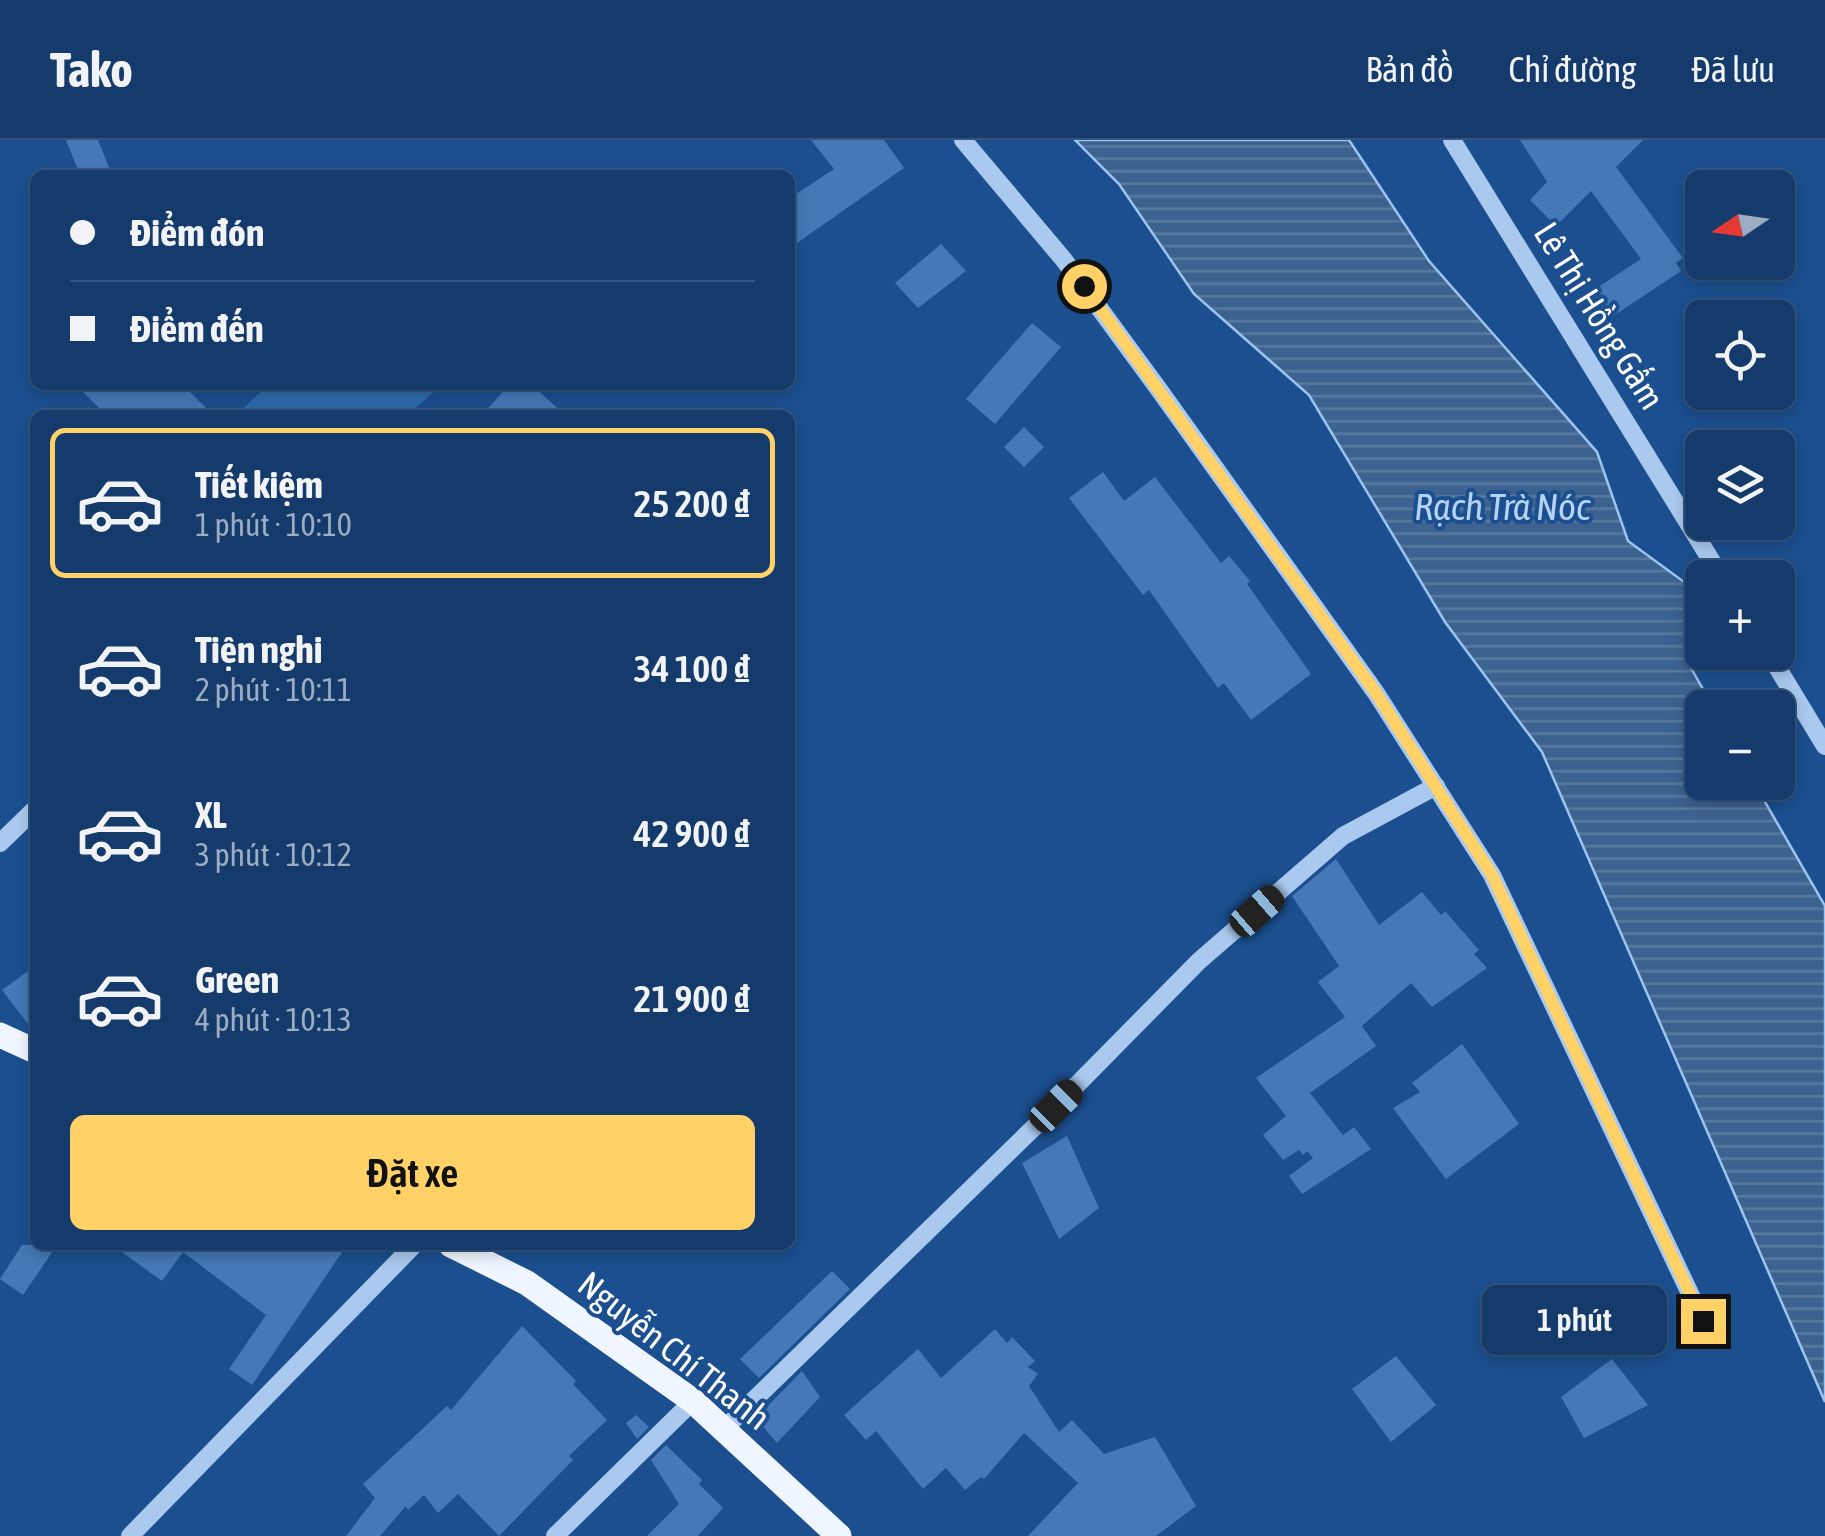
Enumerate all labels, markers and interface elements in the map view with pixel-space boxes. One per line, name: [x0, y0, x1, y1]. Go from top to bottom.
text: Tako: [50, 42, 133, 97]
text: Bản đồ: [1366, 49, 1453, 89]
text: Chỉ đường: [1508, 49, 1636, 89]
text: Đã lưu: [1691, 49, 1775, 89]
north arrow: [1685, 170, 1795, 280]
map controls: [1685, 170, 1795, 800]
text: Điểm đón: [130, 211, 264, 254]
street label: Lê Thị Hồng Gấm: [1527, 215, 1673, 416]
route start: [1062, 264, 1107, 309]
button: locate: [1685, 300, 1795, 410]
text: Điểm đến: [130, 307, 264, 350]
button: layers: [1685, 430, 1795, 540]
icon: car: [75, 458, 165, 548]
text: Tiết kiệm: [195, 463, 323, 506]
text: 25 200 ₫: [634, 482, 750, 525]
water label: Rạch Trà Nóc: [1414, 485, 1591, 528]
text: 1 phút · 10:10: [195, 506, 352, 543]
button: +: [1685, 560, 1795, 670]
icon: car: [75, 623, 165, 713]
text: Tiện nghi: [195, 628, 323, 671]
text: 34 100 ₫: [634, 647, 750, 690]
text: 2 phút · 10:11: [195, 671, 352, 708]
button: −: [1685, 690, 1795, 800]
icon: car: [75, 788, 165, 878]
text: XL: [195, 793, 227, 836]
text: 42 900 ₫: [634, 812, 750, 855]
text: 3 phút · 10:12: [195, 836, 352, 873]
car: [1225, 880, 1289, 942]
icon: car: [75, 953, 165, 1043]
text: Green: [195, 958, 279, 1001]
text: 21 900 ₫: [634, 977, 750, 1020]
text: 4 phút · 10:13: [195, 1001, 352, 1038]
car: [1024, 1074, 1088, 1138]
button: Đặt xe: [70, 1115, 755, 1230]
street label: Nguyễn Chí Thanh: [571, 1263, 778, 1437]
callout: 1 phút: [1483, 1286, 1668, 1356]
route end: [1681, 1299, 1726, 1344]
text: 1 phút: [1537, 1301, 1612, 1338]

